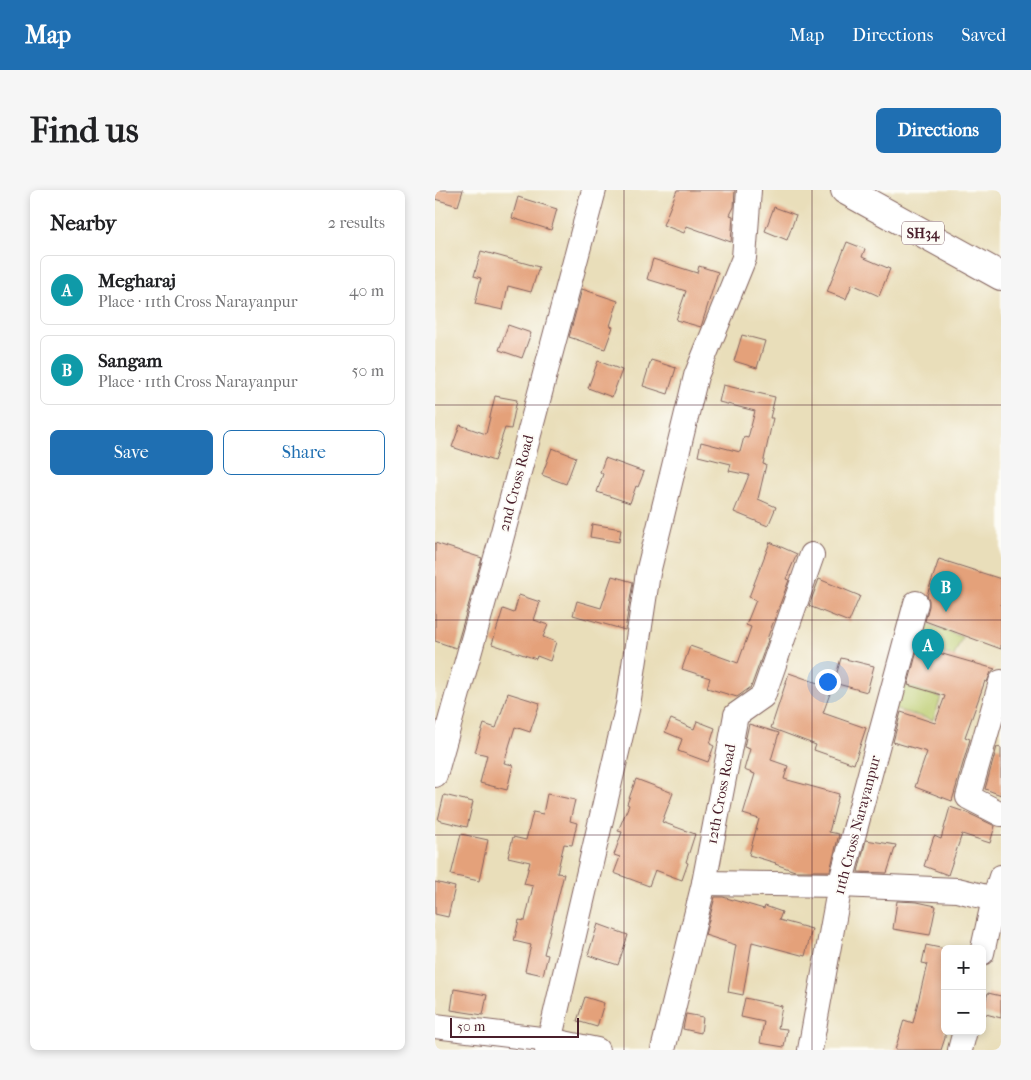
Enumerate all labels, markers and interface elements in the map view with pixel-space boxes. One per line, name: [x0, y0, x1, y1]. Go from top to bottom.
text: Map: [25, 21, 71, 49]
text: Map: [790, 25, 824, 46]
text: Directions: [852, 25, 933, 46]
text: Saved: [961, 25, 1006, 46]
button: Directions: [876, 108, 1001, 153]
text: Find us: [30, 110, 139, 151]
text: Nearby: [50, 211, 116, 235]
text: 2 results: [328, 213, 385, 232]
road number: SH34: [902, 222, 944, 244]
text: Megharaj: [98, 270, 176, 292]
text: A: [62, 281, 72, 300]
text: 40 m: [349, 281, 384, 300]
text: Place · 11th Cross Narayanpur: [98, 292, 297, 311]
text: Sangam: [98, 350, 162, 372]
text: B: [62, 361, 72, 380]
text: 50 m: [352, 361, 384, 380]
text: Place · 11th Cross Narayanpur: [98, 372, 297, 391]
button: Save: [50, 430, 213, 475]
button: Share: [223, 430, 385, 475]
street label: 2nd Cross Road: [494, 432, 538, 533]
pin: B: [930, 571, 962, 612]
pin: A: [912, 629, 944, 670]
your location: [815, 669, 841, 695]
street label: 12th Cross Road: [702, 742, 740, 846]
street label: 11th Cross Narayanpur: [830, 753, 884, 897]
map controls: [941, 945, 986, 1035]
button: +: [941, 945, 986, 990]
button: −: [941, 990, 986, 1035]
scale bar: [450, 1015, 579, 1038]
text: 50 m: [457, 1018, 485, 1035]

